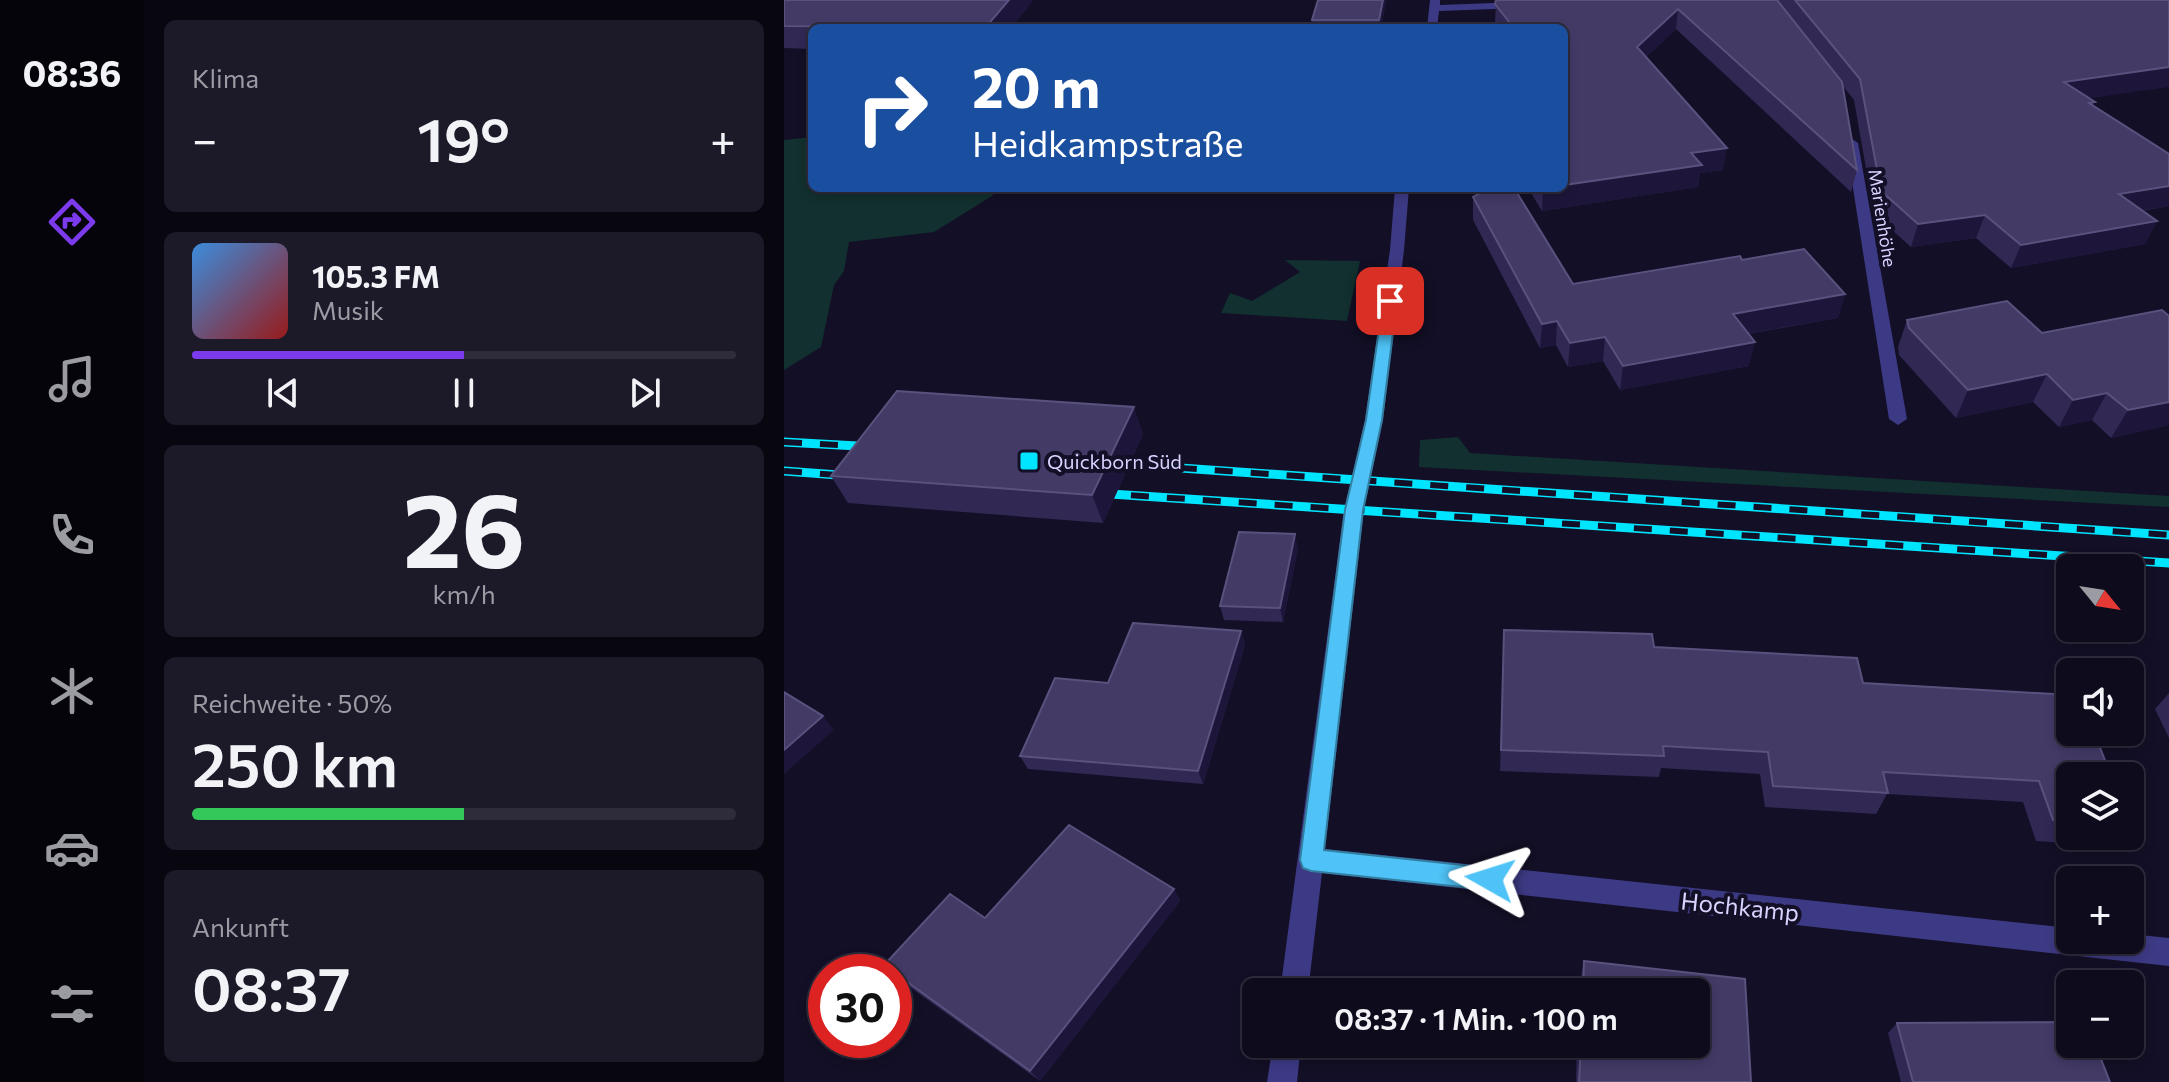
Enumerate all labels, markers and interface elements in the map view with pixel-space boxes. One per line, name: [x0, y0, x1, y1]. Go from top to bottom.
text: 08:36: [23, 50, 121, 94]
text: 20 m: [972, 51, 1100, 120]
icon: right: [840, 56, 944, 160]
text: Klima: [192, 62, 259, 93]
text: 19°: [417, 101, 510, 174]
text: −: [192, 111, 217, 165]
text: +: [710, 111, 736, 165]
text: Heidkampstraße: [972, 120, 1243, 164]
street label: Marienhöhe: [1864, 167, 1902, 269]
icon: directions: [44, 194, 100, 250]
text: 105.3 FM: [312, 257, 440, 294]
pin: [1356, 267, 1424, 335]
icon: arrive: [1368, 279, 1412, 323]
text: Musik: [312, 294, 384, 325]
icon: music: [44, 351, 100, 407]
icon: previous: [261, 371, 305, 415]
icon: pause: [442, 371, 486, 415]
icon: next: [623, 371, 667, 415]
place label: Quickborn Süd: [1047, 449, 1182, 473]
marker: Quickborn Süd: [1018, 450, 1040, 472]
text: 26: [403, 462, 525, 589]
icon: phone: [44, 507, 100, 563]
north arrow: [2056, 554, 2144, 642]
map controls: [2056, 554, 2144, 1058]
text: km/h: [432, 578, 496, 609]
button: sound: [2056, 658, 2144, 746]
icon: climate: [44, 663, 100, 719]
text: Reichweite · 50%: [192, 687, 392, 718]
text: 250 km: [192, 726, 398, 799]
button: layers: [2056, 762, 2144, 850]
icon: car: [44, 820, 100, 876]
position arrow: [1448, 837, 1532, 921]
button: +: [2056, 866, 2144, 954]
street label: Hochkamp: [1679, 885, 1801, 927]
text: Ankunft: [192, 911, 289, 942]
text: 08:37: [192, 950, 351, 1023]
speed limit sign: 30: [808, 954, 912, 1058]
button: −: [2056, 970, 2144, 1058]
icon: filters: [44, 976, 100, 1032]
text: 08:37 · 1 Min. · 100 m: [1334, 999, 1618, 1036]

